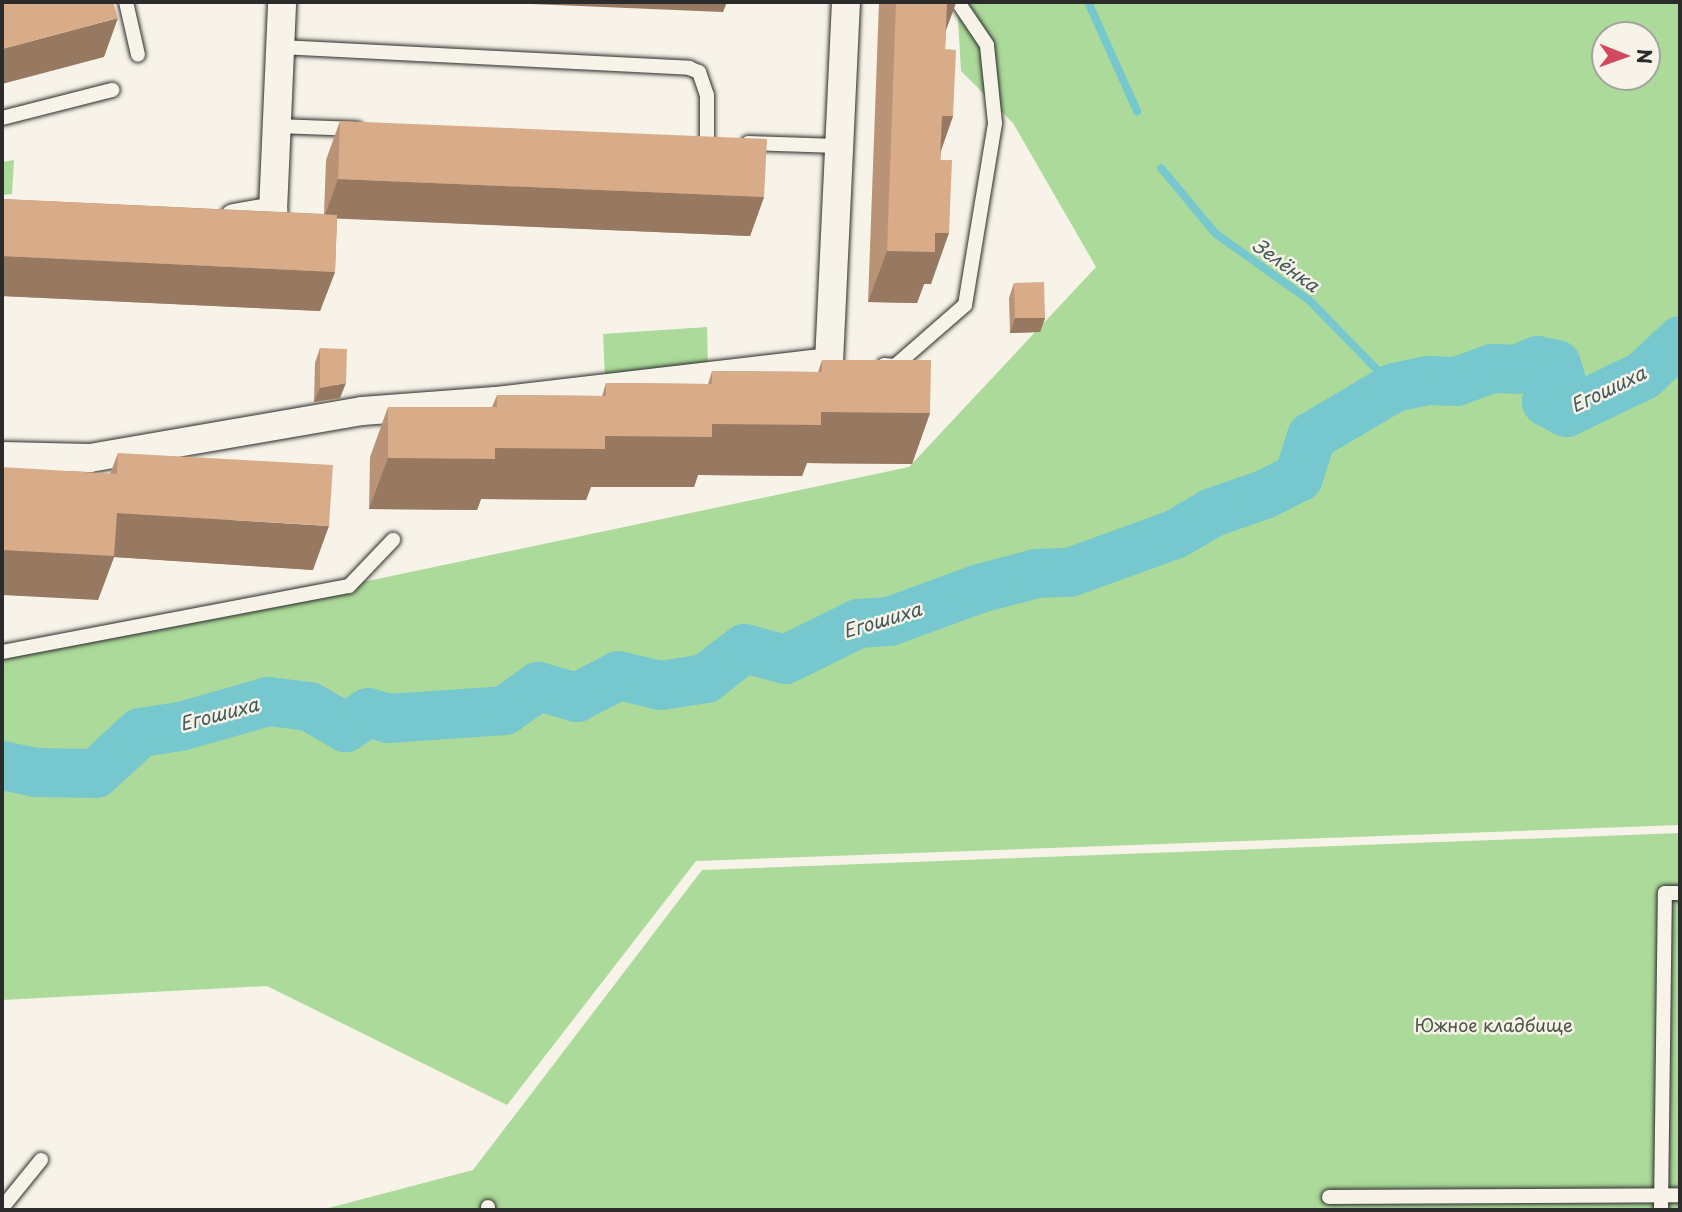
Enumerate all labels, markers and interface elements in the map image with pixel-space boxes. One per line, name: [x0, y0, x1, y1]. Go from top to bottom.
north arrow: [1591, 21, 1661, 91]
text: N: [1631, 49, 1659, 64]
water label: Зелёнка: [1248, 233, 1324, 297]
water label: Егошиха: [1567, 361, 1649, 417]
water label: Егошиха: [840, 597, 924, 643]
water label: Егошиха: [177, 693, 261, 735]
park label: Южное кладбище: [1414, 1014, 1574, 1036]

